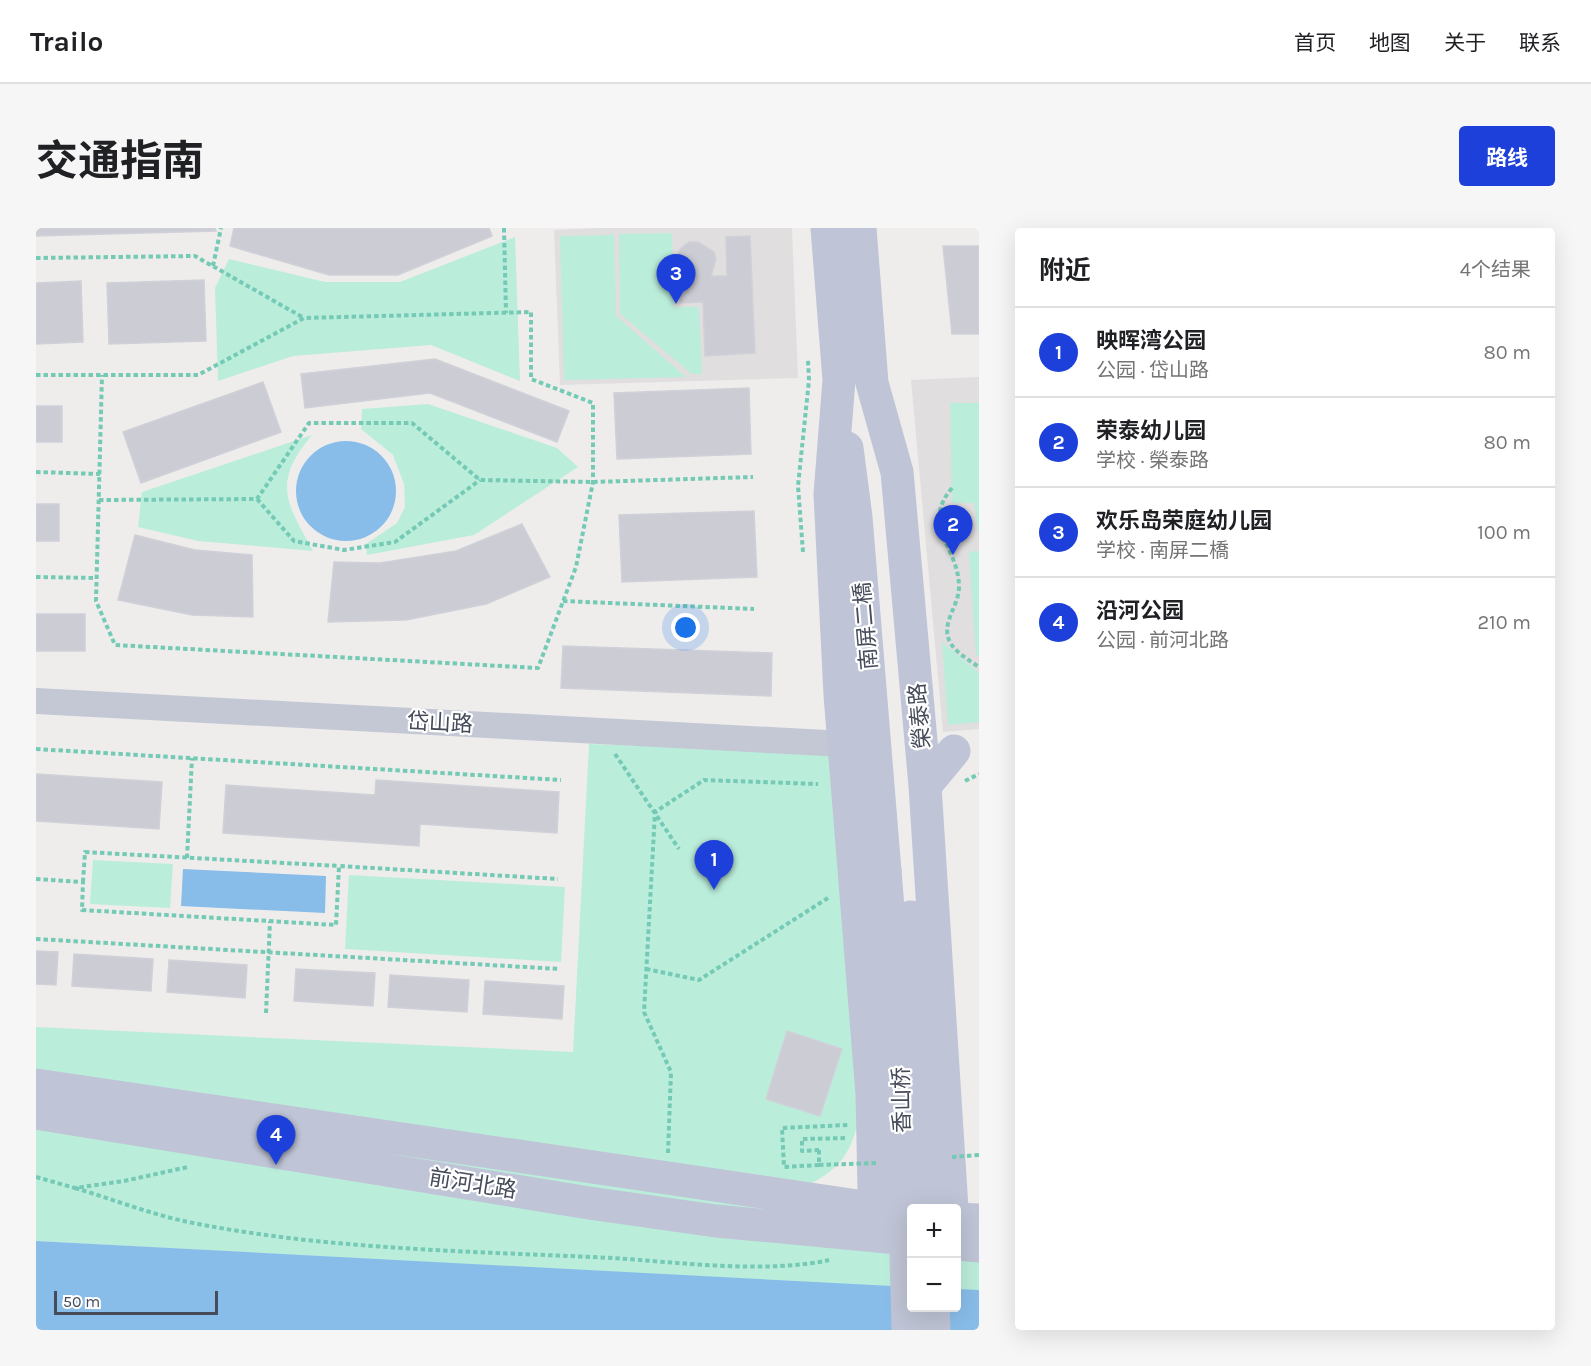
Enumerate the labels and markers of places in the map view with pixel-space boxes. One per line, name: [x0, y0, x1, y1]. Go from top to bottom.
pin: 3: [656, 254, 696, 304]
pin: 2: [934, 506, 972, 555]
pin: 1: [694, 840, 734, 890]
pin: 4: [256, 1116, 296, 1165]

